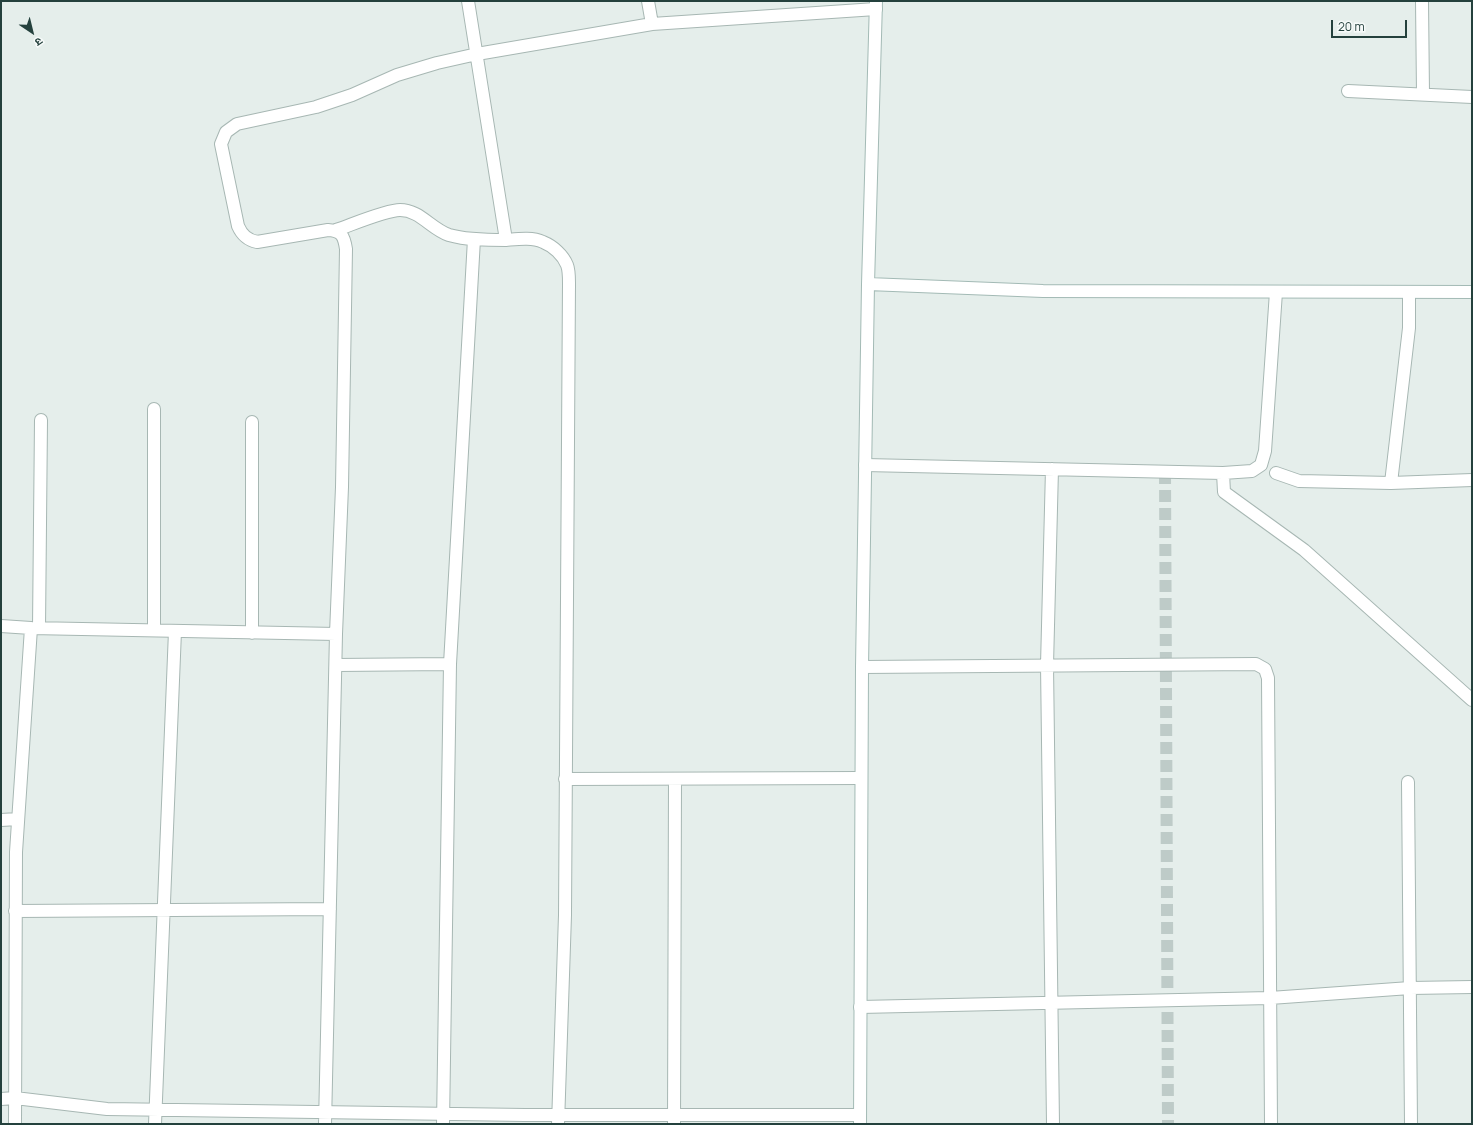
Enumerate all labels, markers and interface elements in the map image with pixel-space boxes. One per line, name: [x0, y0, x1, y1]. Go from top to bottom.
north arrow: [12, 12, 52, 52]
scale bar: [1333, 12, 1409, 38]
text: 20 m: [1338, 18, 1365, 35]
text: उ: [32, 34, 46, 50]

